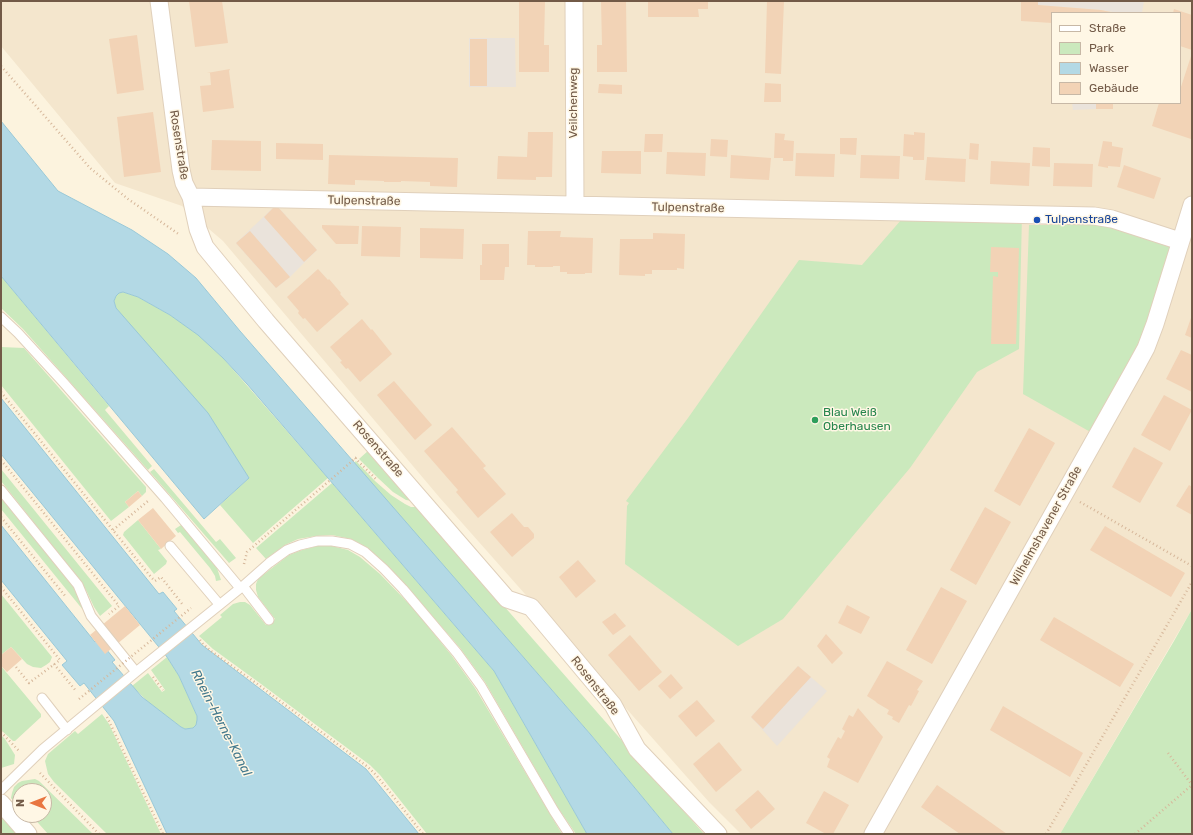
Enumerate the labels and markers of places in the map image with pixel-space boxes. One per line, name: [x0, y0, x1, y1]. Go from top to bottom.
place label: Tulpenstraße: [1045, 213, 1118, 227]
marker: Tulpenstraße: [1032, 215, 1042, 225]
place label: Blau Weiß Oberhausen: [823, 406, 891, 434]
marker: Blau Weiß Oberhausen: [810, 415, 820, 425]

